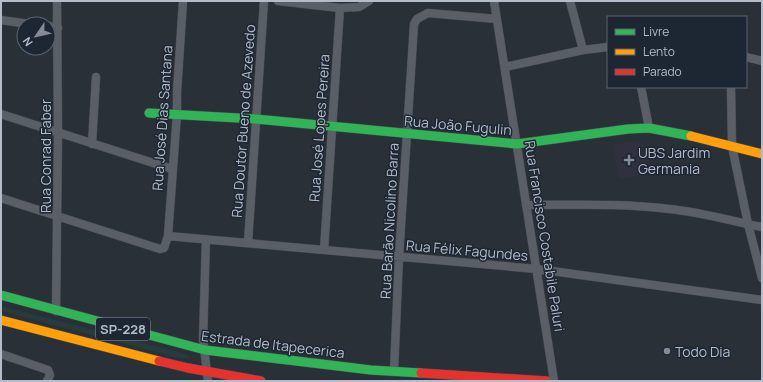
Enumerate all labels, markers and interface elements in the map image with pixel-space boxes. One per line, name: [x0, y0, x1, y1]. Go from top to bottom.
north arrow: [16, 16, 56, 56]
legend: [607, 16, 747, 88]
text: Livre: [643, 23, 669, 40]
street label: Rua Doutor Bueno de Azevedo: [227, 24, 259, 218]
text: N: [19, 34, 36, 49]
text: Lento: [643, 43, 675, 60]
street label: Rua José Dias Santana: [147, 45, 177, 191]
street label: Rua José Lopes Pereira: [304, 53, 334, 203]
text: Parado: [643, 63, 682, 80]
street label: Rua Conrad Faber: [36, 99, 55, 213]
street label: Rua João Fugulin: [403, 111, 513, 139]
street label: Rua Francisco Costabile Paluri: [521, 139, 569, 333]
street label: Rua Barão Nicolino Barra: [375, 143, 403, 299]
place label: UBS Jardim Germania: [638, 143, 711, 178]
marker: UBS Jardim Germania: [623, 154, 635, 166]
street label: Rua Félix Fagundes: [405, 235, 529, 265]
road number: SP-228: [96, 318, 150, 340]
street label: Estrada de Itapecerica: [200, 326, 346, 362]
place label: Todo Dia: [675, 342, 730, 361]
marker: Todo Dia: [662, 346, 672, 356]

